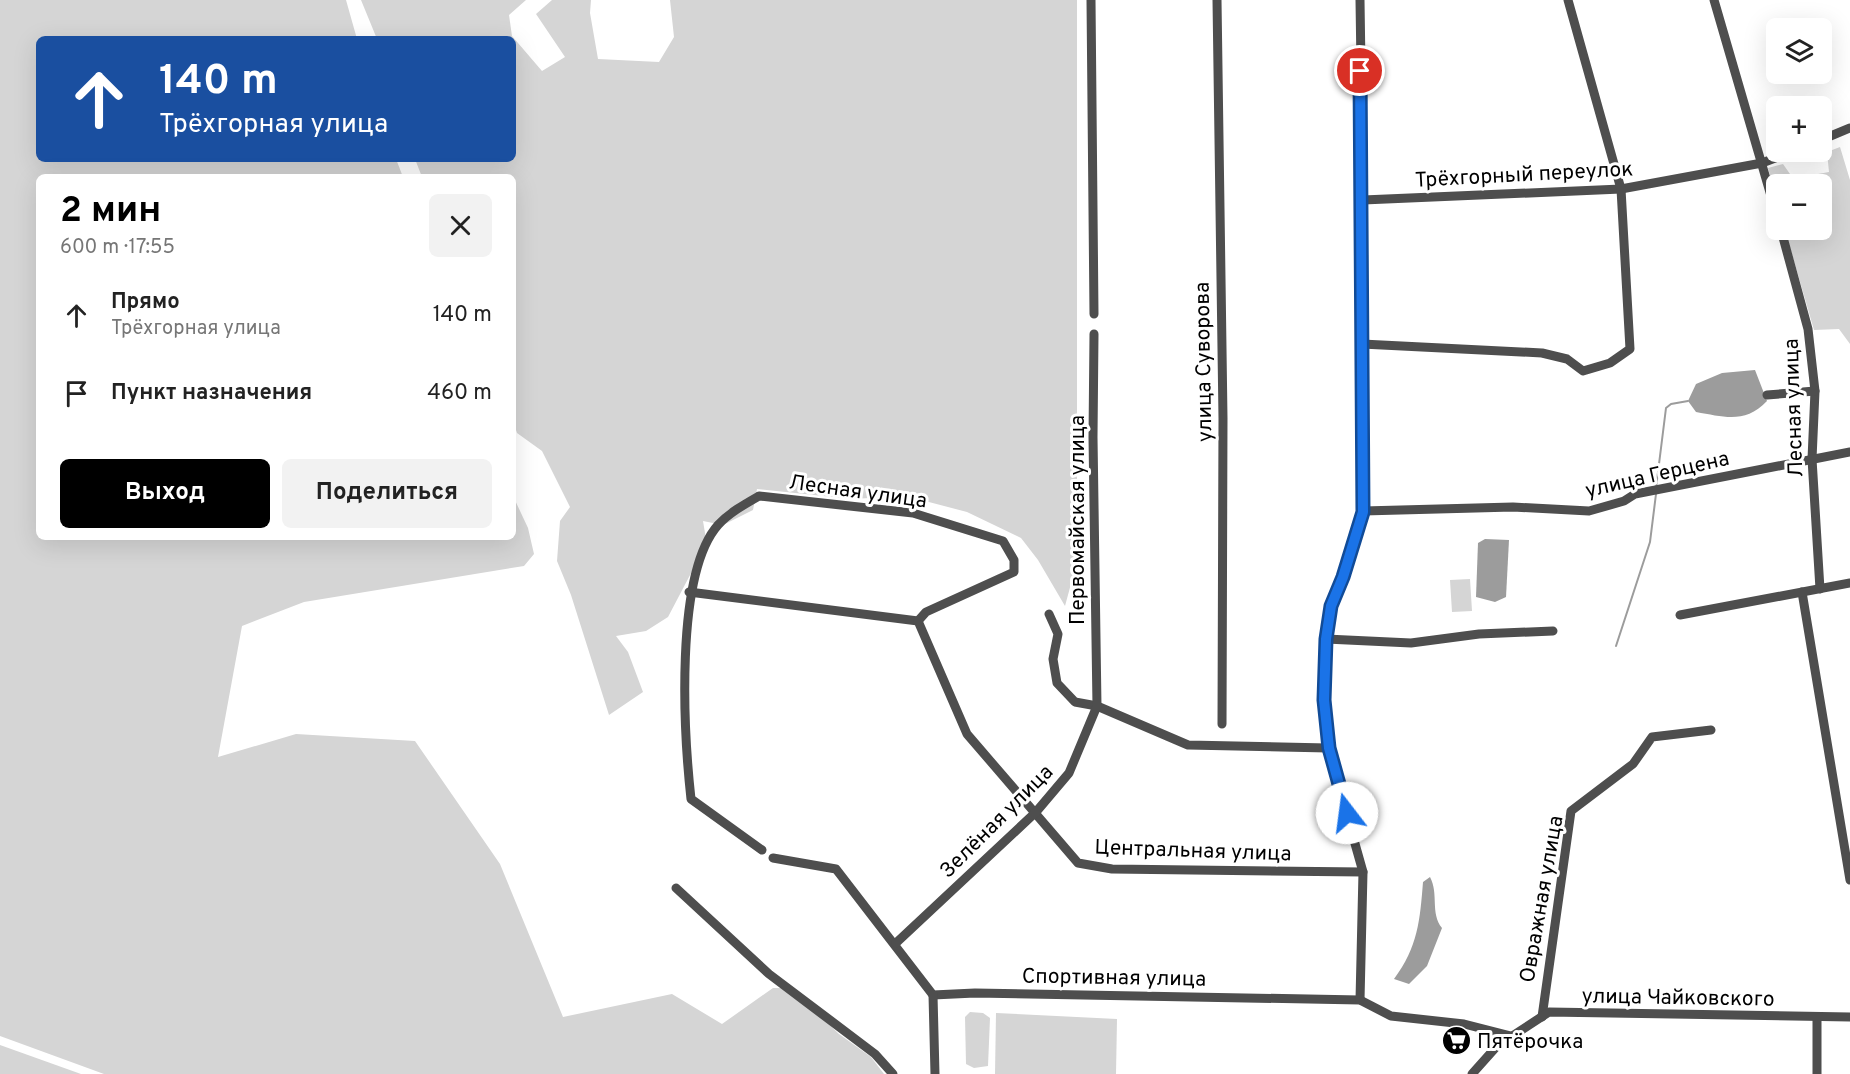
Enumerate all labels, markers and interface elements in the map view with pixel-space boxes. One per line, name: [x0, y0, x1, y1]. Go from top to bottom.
map controls: [1766, 18, 1832, 240]
button: layers: [1766, 18, 1832, 84]
pin: [1334, 45, 1385, 96]
icon: arrive: [1343, 54, 1376, 87]
text: 140 m: [159, 56, 278, 109]
icon: ahead: [60, 60, 138, 138]
button: +: [1766, 96, 1832, 162]
text: Трёхгорная улица: [159, 108, 388, 142]
street label: Трёхгорный переулок: [1414, 156, 1634, 195]
button: −: [1766, 174, 1832, 240]
text: 2 мин: [60, 189, 161, 235]
button: close: [429, 194, 492, 257]
text: 600 m · 17:55: [60, 235, 175, 261]
street label: улица Суворова: [1190, 282, 1219, 442]
text: Прямо: [111, 289, 180, 316]
icon: ahead: [60, 299, 93, 332]
text: 140 m: [433, 302, 492, 329]
text: Трёхгорная улица: [111, 316, 281, 342]
street label: Лесная улица: [1779, 338, 1810, 478]
icon: arrive: [60, 377, 93, 410]
text: Пункт назначения: [111, 380, 312, 407]
text: 460 m: [427, 380, 492, 407]
street label: Первомайская улица: [1065, 415, 1092, 625]
street label: улица Герцена: [1583, 446, 1732, 505]
button: Выход: [60, 459, 270, 528]
button: Поделиться: [282, 459, 492, 528]
street label: Лесная улица: [787, 469, 929, 516]
street label: Зелёная улица: [934, 759, 1060, 885]
position arrow: [1315, 781, 1379, 845]
street label: Овражная улица: [1514, 814, 1570, 985]
street label: Центральная улица: [1094, 835, 1292, 868]
street label: Спортивная улица: [1022, 963, 1206, 994]
street label: улица Чайковского: [1581, 983, 1775, 1014]
supermarket icon: Пятёрочка: [1440, 1025, 1472, 1057]
place label: Пятёрочка: [1477, 1029, 1583, 1056]

